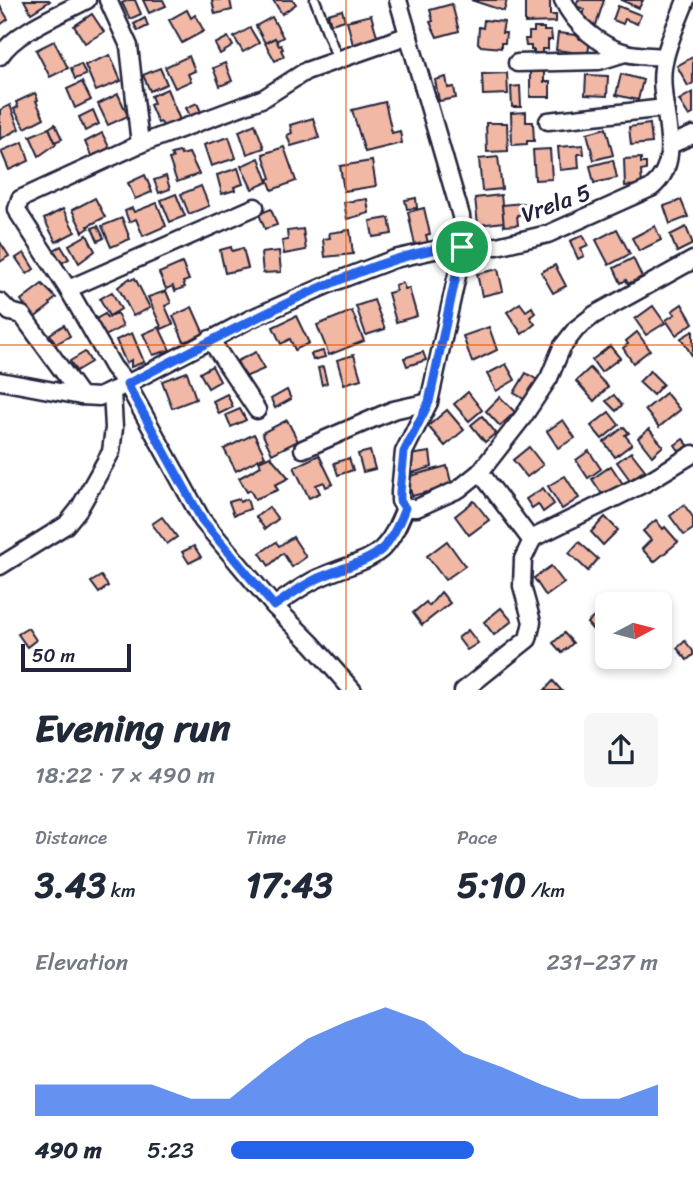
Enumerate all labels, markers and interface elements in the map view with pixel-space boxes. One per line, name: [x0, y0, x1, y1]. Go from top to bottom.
street label: Vrela 5: [515, 172, 597, 235]
pin: [432, 217, 492, 277]
icon: arrive: [443, 228, 481, 266]
north arrow: [595, 592, 672, 668]
map controls: [595, 592, 672, 669]
text: 50 m: [32, 639, 75, 672]
scale bar: [21, 642, 131, 673]
text: Evening run: [35, 695, 231, 762]
button: share: [584, 713, 658, 787]
text: 18:22 · 7 × 490 m: [35, 755, 215, 796]
text: Distance: [35, 821, 107, 854]
text: Time: [246, 821, 286, 854]
text: Pace: [457, 821, 497, 854]
text: 3.43: [35, 854, 106, 916]
text: 17:43: [246, 854, 333, 916]
text: 5:10: [457, 854, 526, 916]
text: km: [106, 874, 136, 907]
text: /km: [526, 874, 565, 907]
text: Elevation: [35, 942, 128, 983]
text: 231–237 m: [547, 942, 658, 983]
text: 490 m: [35, 1130, 102, 1171]
text: 5:23: [147, 1130, 194, 1171]

